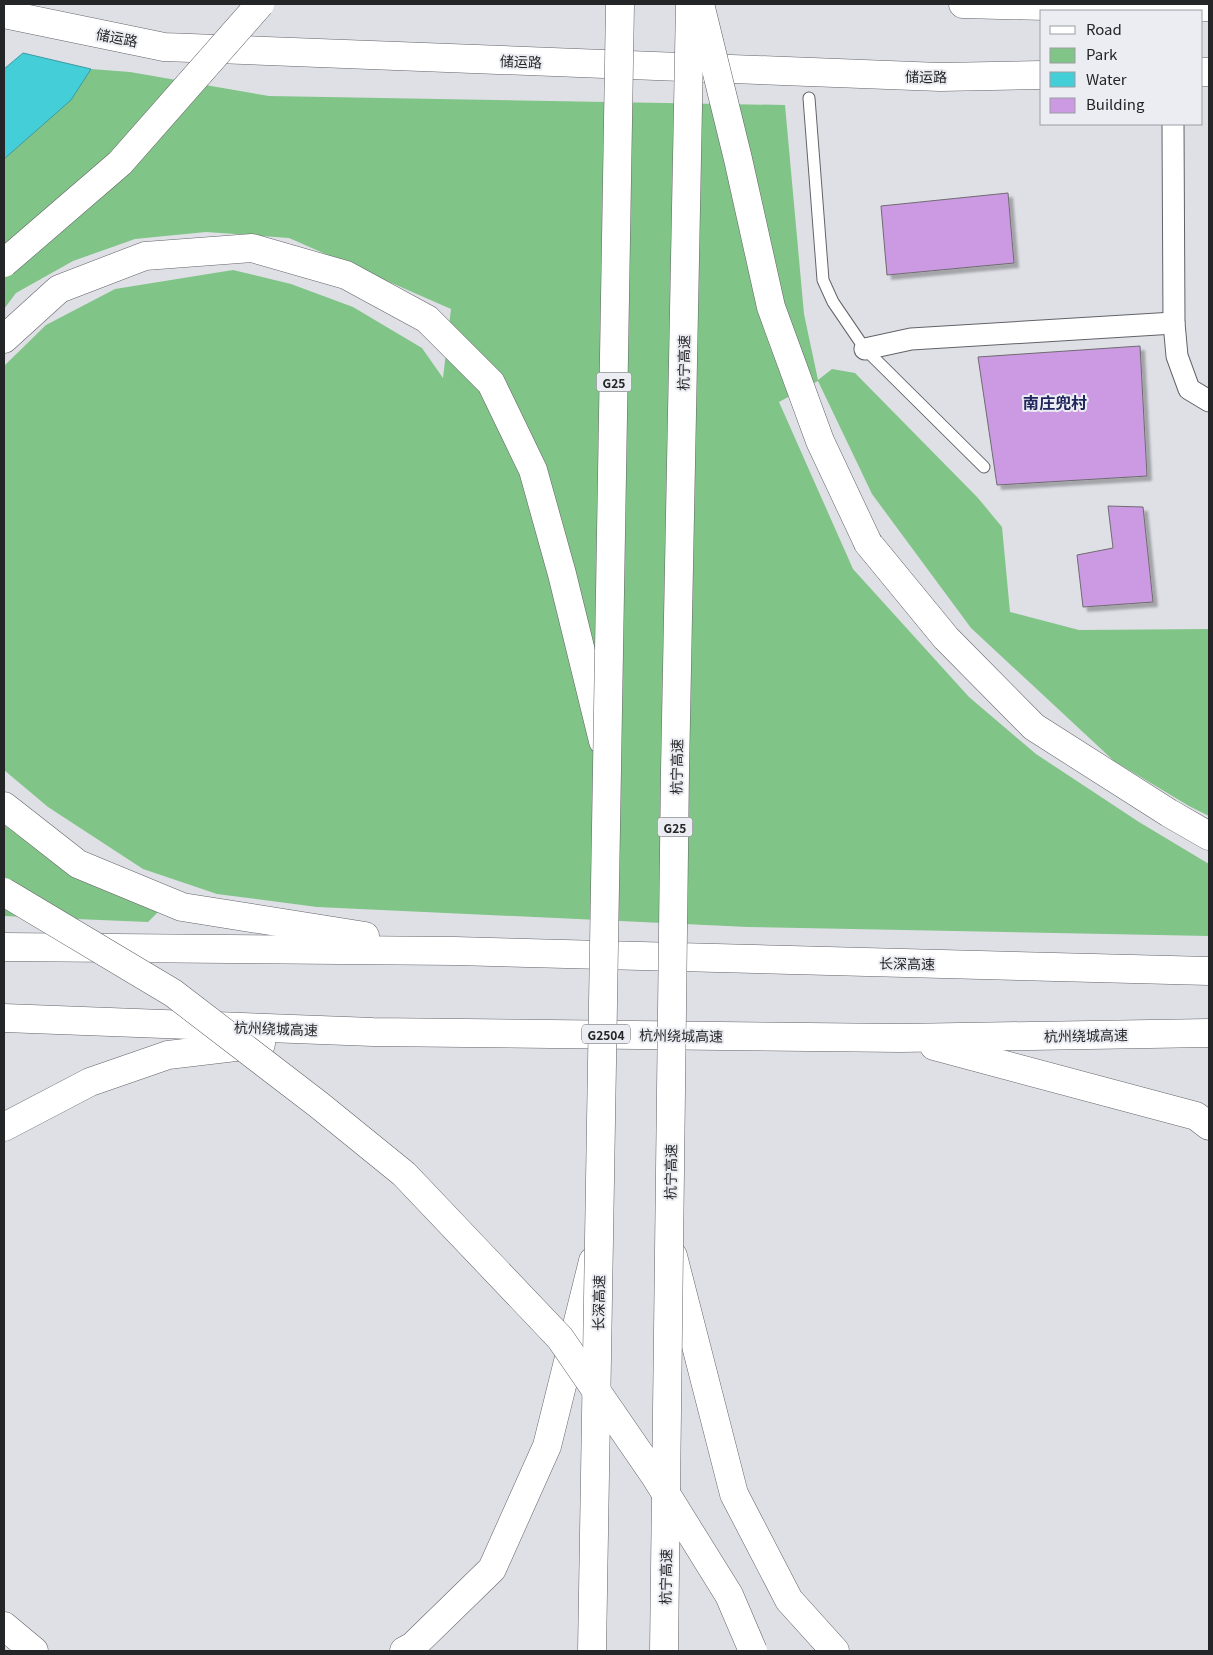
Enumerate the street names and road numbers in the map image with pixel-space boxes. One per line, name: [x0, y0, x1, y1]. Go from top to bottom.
street label: 储运路: [94, 23, 140, 51]
street label: 储运路: [500, 50, 542, 72]
street label: 储运路: [905, 66, 947, 86]
street label: 杭宁高速: [673, 335, 693, 391]
road number: G25: [596, 372, 632, 392]
street label: 杭宁高速: [666, 739, 686, 795]
road number: G25: [658, 818, 692, 836]
street label: 长深高速: [879, 953, 935, 973]
street label: 杭州绕城高速: [234, 1017, 318, 1039]
road number: G2504: [582, 1024, 630, 1044]
street label: 杭州绕城高速: [639, 1024, 723, 1046]
street label: 杭州绕城高速: [1044, 1024, 1128, 1046]
street label: 杭宁高速: [660, 1144, 680, 1200]
street label: 长深高速: [588, 1275, 608, 1331]
street label: 杭宁高速: [655, 1549, 675, 1605]

